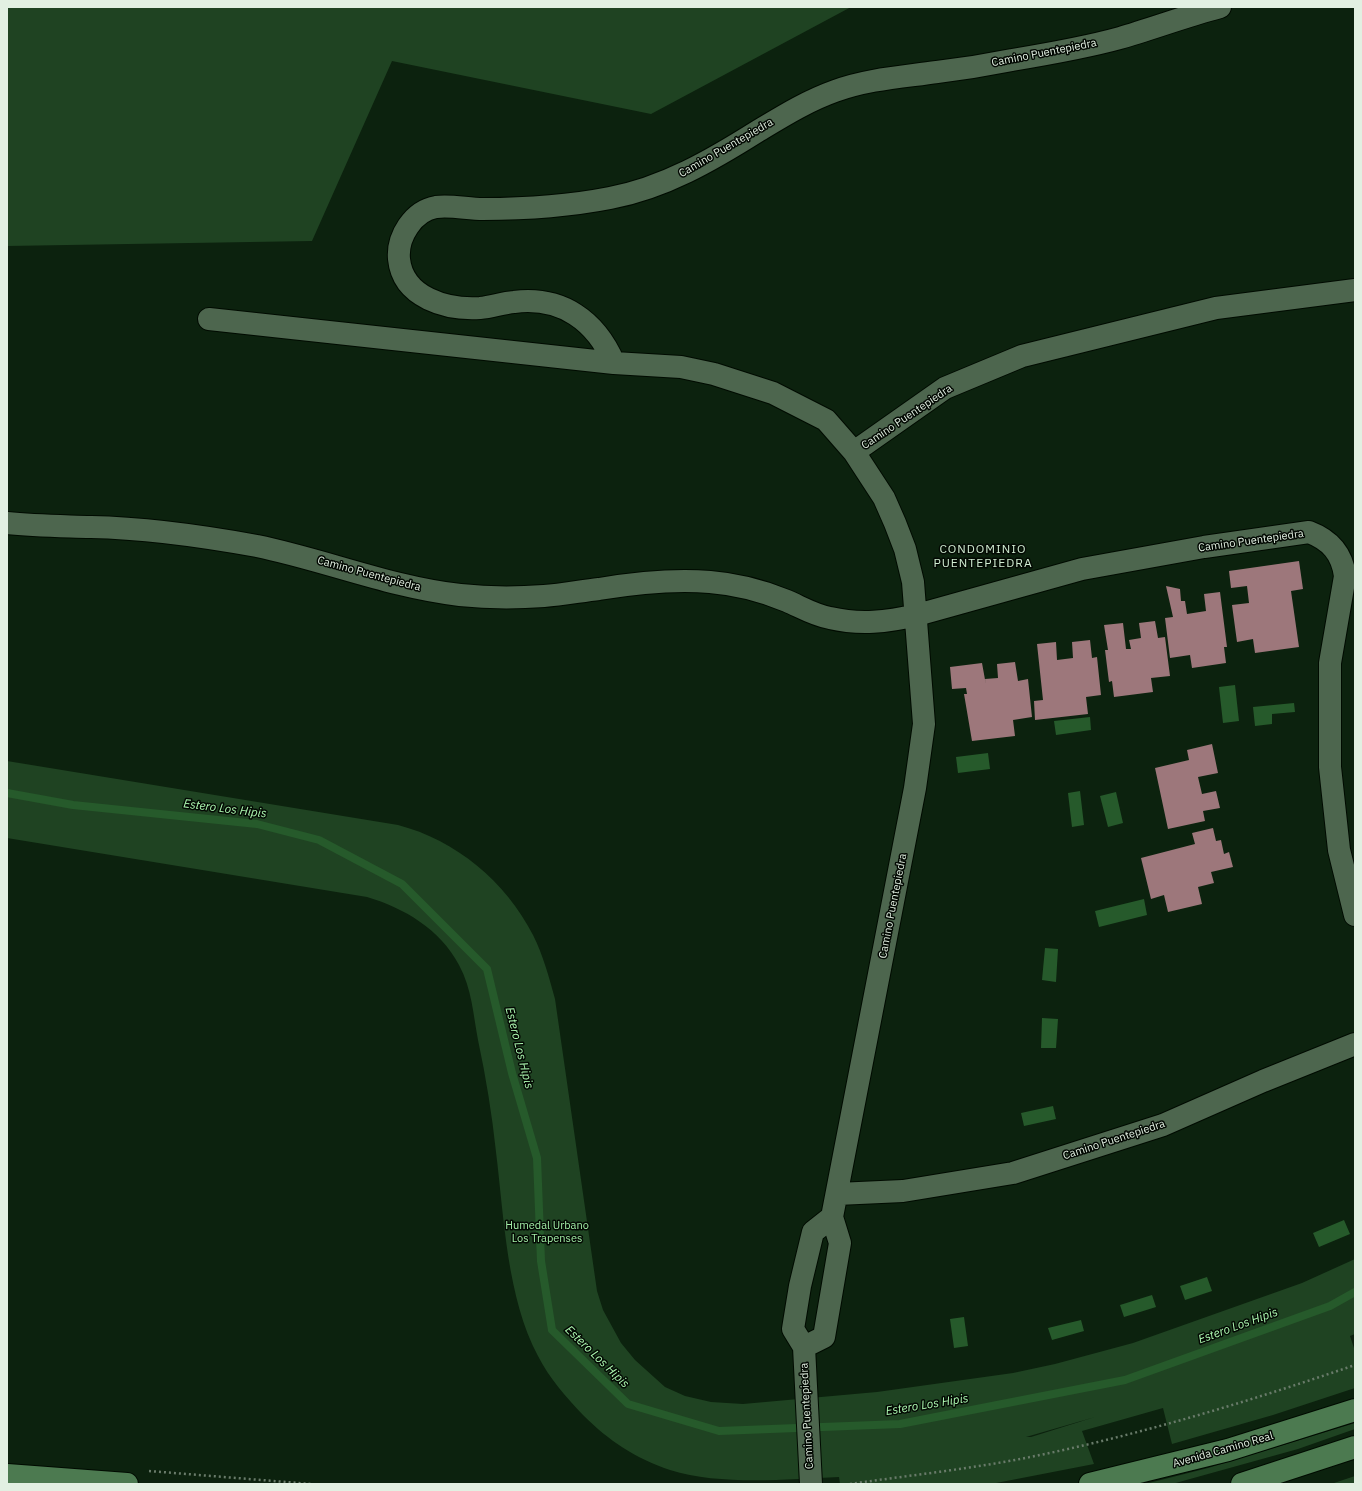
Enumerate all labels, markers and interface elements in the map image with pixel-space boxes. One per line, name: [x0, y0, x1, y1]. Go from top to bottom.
street label: Camino Puentepiedra: [990, 36, 1098, 70]
street label: Camino Puentepiedra: [677, 116, 775, 180]
street label: Camino Puentepiedra: [859, 382, 955, 452]
street label: Camino Puentepiedra: [1197, 527, 1305, 555]
district label: CONDOMINIO PUENTEPIEDRA: [933, 543, 1033, 571]
street label: Camino Puentepiedra: [316, 554, 422, 594]
water label: Estero Los Hipis: [183, 797, 267, 821]
street label: Camino Puentepiedra: [876, 852, 910, 960]
water label: Estero Los Hipis: [502, 1006, 536, 1090]
street label: Camino Puentepiedra: [1061, 1117, 1167, 1163]
park label: Humedal Urbano Los Trapenses: [505, 1219, 589, 1245]
water label: Estero Los Hipis: [1196, 1305, 1280, 1347]
water label: Estero Los Hipis: [562, 1323, 632, 1391]
street label: Camino Puentepiedra: [798, 1362, 816, 1470]
water label: Estero Los Hipis: [885, 1391, 969, 1419]
street label: Avenida Camino Real: [1171, 1429, 1275, 1471]

